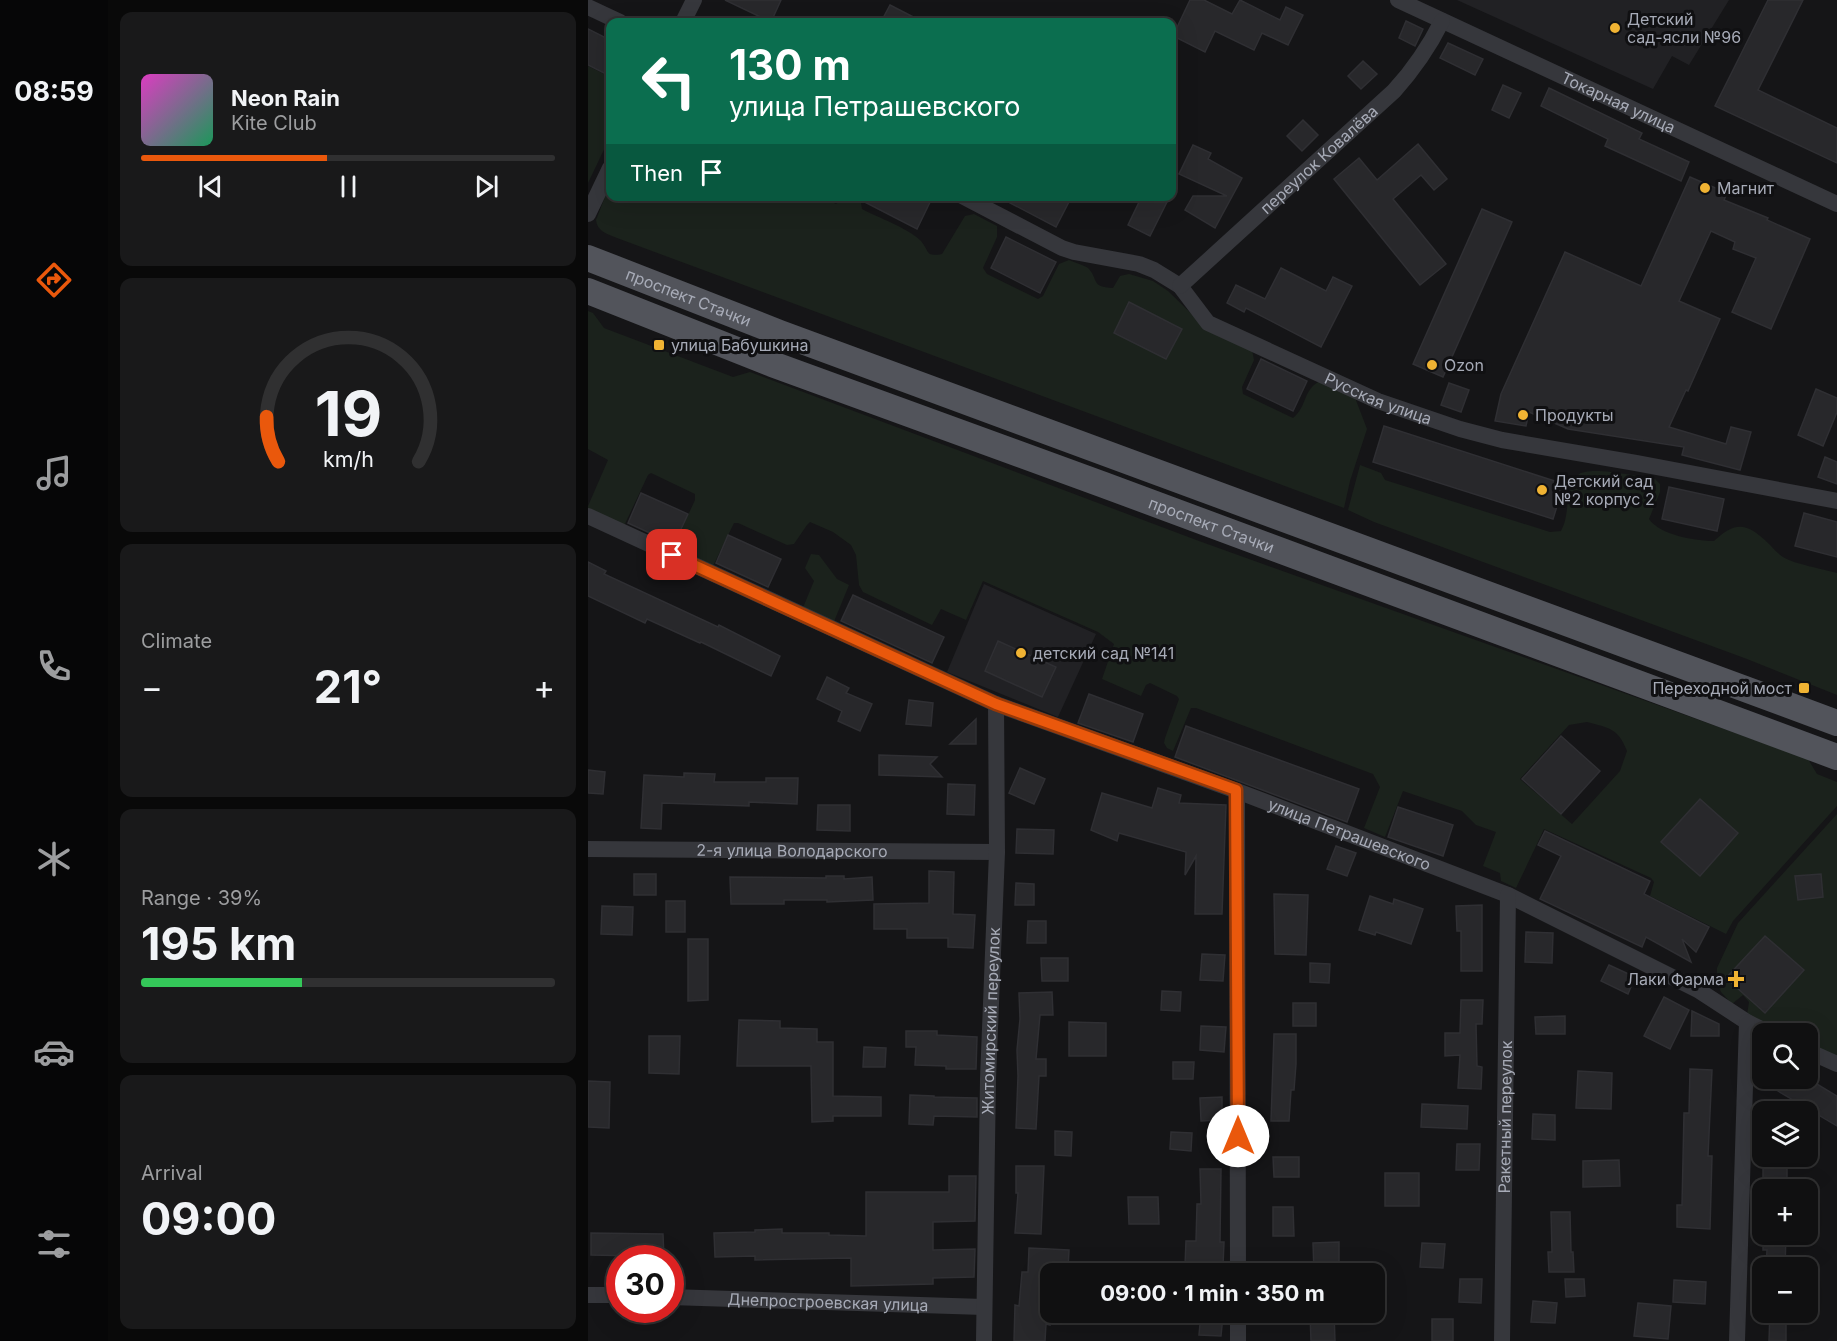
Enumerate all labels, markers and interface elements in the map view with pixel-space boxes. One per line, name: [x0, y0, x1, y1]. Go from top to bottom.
place label: Детский сад-ясли №96: [1627, 9, 1741, 47]
marker: Детский сад-ясли №96: [1608, 21, 1622, 35]
text: 130 m: [729, 39, 851, 90]
icon: left: [630, 42, 708, 120]
street label: Токарная улица: [1558, 67, 1679, 137]
text: 08:59: [14, 75, 94, 108]
text: Neon Rain: [231, 85, 340, 111]
text: улица Петрашевского: [729, 90, 1020, 123]
street label: переулок Ковалёва: [1256, 101, 1382, 218]
text: Kite Club: [231, 111, 317, 135]
icon: arrive: [695, 156, 728, 189]
text: Then: [630, 160, 683, 186]
icon: previous: [194, 170, 227, 203]
icon: pause: [332, 170, 365, 203]
icon: next: [470, 170, 503, 203]
place label: Магнит: [1717, 178, 1775, 198]
marker: Магнит: [1698, 181, 1712, 195]
icon: directions: [33, 259, 75, 301]
street label: проспект Стачки: [623, 264, 754, 331]
place label: улица Бабушкина: [671, 335, 809, 355]
marker: улица Бабушкина: [652, 338, 666, 352]
place label: Ozon: [1444, 355, 1484, 375]
marker: Ozon: [1425, 358, 1439, 372]
street label: Русская улица: [1322, 368, 1434, 429]
text: 19: [314, 376, 382, 451]
place label: Продукты: [1535, 405, 1613, 425]
marker: Продукты: [1516, 408, 1530, 422]
text: km/h: [323, 446, 373, 472]
icon: music: [33, 452, 75, 494]
place label: Детский сад №2 корпус 2: [1554, 471, 1655, 509]
marker: Детский сад №2 корпус 2: [1535, 483, 1549, 497]
street label: проспект Стачки: [1146, 492, 1277, 557]
pin: [646, 529, 697, 580]
icon: arrive: [655, 538, 688, 571]
text: Climate: [141, 629, 212, 653]
place label: детский сад №141: [1033, 643, 1174, 663]
icon: phone: [33, 645, 75, 687]
marker: детский сад №141: [1014, 646, 1028, 660]
text: 21°: [314, 659, 382, 714]
text: −: [141, 667, 163, 707]
text: +: [533, 667, 555, 707]
place label: Переходной мост: [1652, 678, 1793, 698]
marker: Переходной мост: [1797, 681, 1811, 695]
street label: улица Петрашевского: [1265, 794, 1434, 874]
icon: climate: [33, 838, 75, 880]
street label: 2-я улица Володарского: [696, 840, 888, 861]
text: Range · 39%: [141, 886, 262, 910]
text: 195 km: [141, 916, 296, 971]
street label: Житомирский переулок: [977, 927, 1004, 1115]
place label: Лаки Фарма: [1627, 969, 1724, 989]
marker: Лаки Фарма: [1729, 972, 1743, 986]
map controls: [1752, 1023, 1818, 1323]
button: search: [1752, 1023, 1818, 1089]
icon: car: [33, 1031, 75, 1073]
street label: Ракетный переулок: [1494, 1040, 1516, 1194]
button: layers: [1752, 1101, 1818, 1167]
position arrow: [1206, 1104, 1270, 1168]
text: Arrival: [141, 1161, 203, 1185]
button: +: [1752, 1179, 1818, 1245]
text: 09:00: [141, 1191, 276, 1246]
icon: filters: [33, 1223, 75, 1265]
speed limit sign: 30: [606, 1245, 684, 1323]
button: −: [1752, 1257, 1818, 1323]
text: 09:00 · 1 min · 350 m: [1100, 1280, 1325, 1306]
street label: Днепростроевская улица: [727, 1289, 929, 1315]

